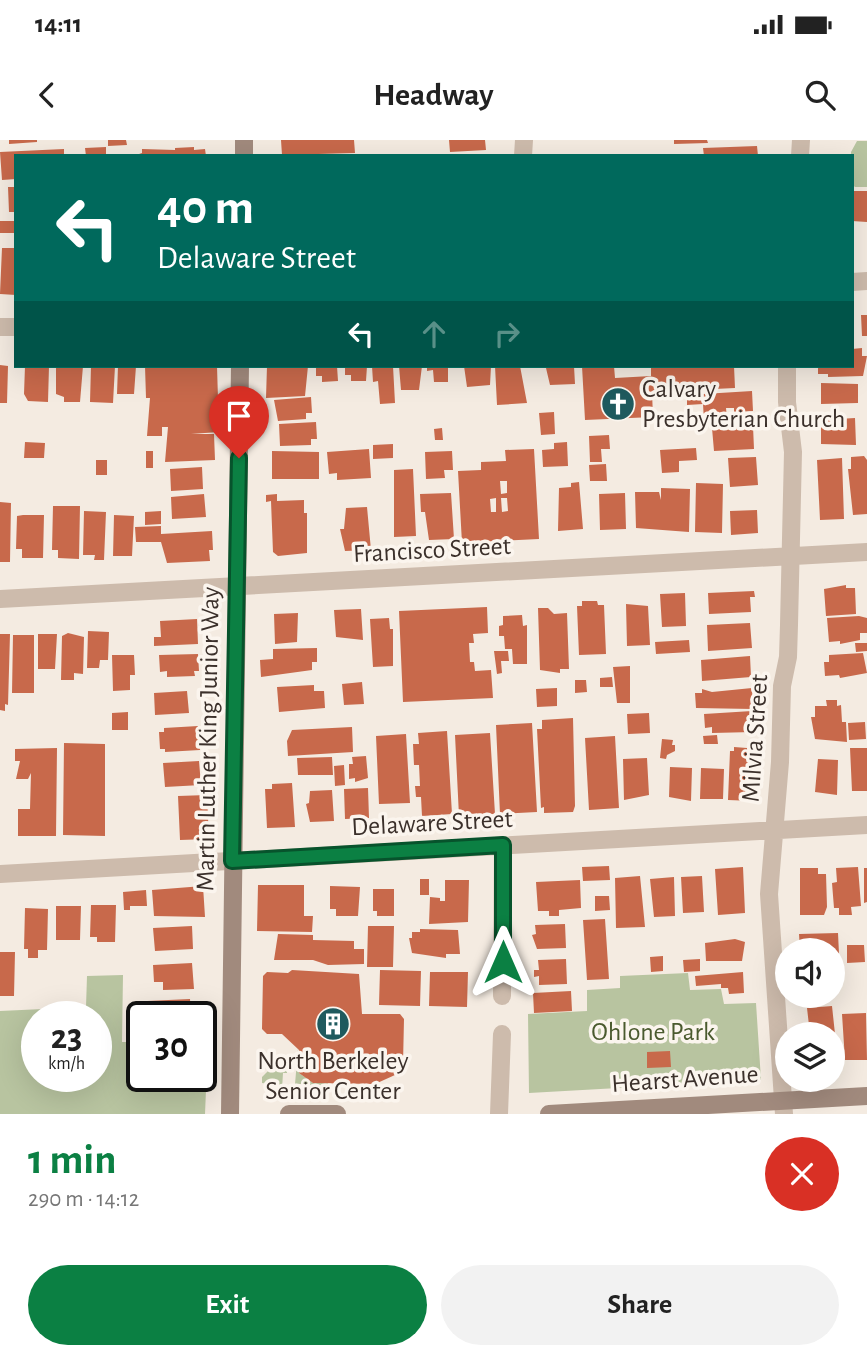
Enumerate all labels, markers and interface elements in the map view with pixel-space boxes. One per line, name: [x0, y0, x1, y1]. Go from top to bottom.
text: 14:11: [35, 11, 82, 37]
icon: back: [28, 76, 66, 114]
icon: search: [801, 76, 839, 114]
text: Headway: [373, 79, 494, 111]
icon: left: [42, 182, 133, 273]
text: 40 m: [157, 184, 254, 233]
text: Delaware Street: [157, 242, 356, 274]
icon: left: [342, 315, 380, 353]
icon: ahead: [415, 315, 453, 353]
icon: right: [488, 315, 526, 353]
place label: Calvary Presbyterian Church: [642, 376, 845, 432]
church icon: Calvary Presbyterian Church: [599, 385, 637, 423]
pin: [209, 386, 269, 458]
icon: arrive: [220, 397, 258, 435]
street label: Francisco Street: [353, 533, 511, 567]
street label: Martin Luther King Junior Way: [192, 587, 224, 891]
street label: Milvia Street: [738, 673, 772, 803]
street label: Delaware Street: [351, 806, 513, 840]
position arrow: [466, 925, 540, 999]
map controls: [775, 938, 845, 1092]
button: sound: [775, 938, 845, 1008]
speed limit sign: 30: [126, 1001, 217, 1092]
building icon: North Berkeley Senior Center: [314, 1005, 352, 1043]
park label: Ohlone Park: [591, 1019, 715, 1045]
text: 23: [51, 1020, 82, 1055]
button: layers: [775, 1022, 845, 1092]
place label: North Berkeley Senior Center: [257, 1048, 409, 1104]
text: km/h: [48, 1055, 85, 1073]
street label: Hearst Avenue: [611, 1061, 759, 1097]
button: close: [765, 1137, 839, 1211]
text: 1 min: [28, 1139, 117, 1181]
text: 290 m · 14:12: [28, 1188, 139, 1211]
button: Exit: [28, 1265, 427, 1345]
button: Share: [441, 1265, 839, 1345]

